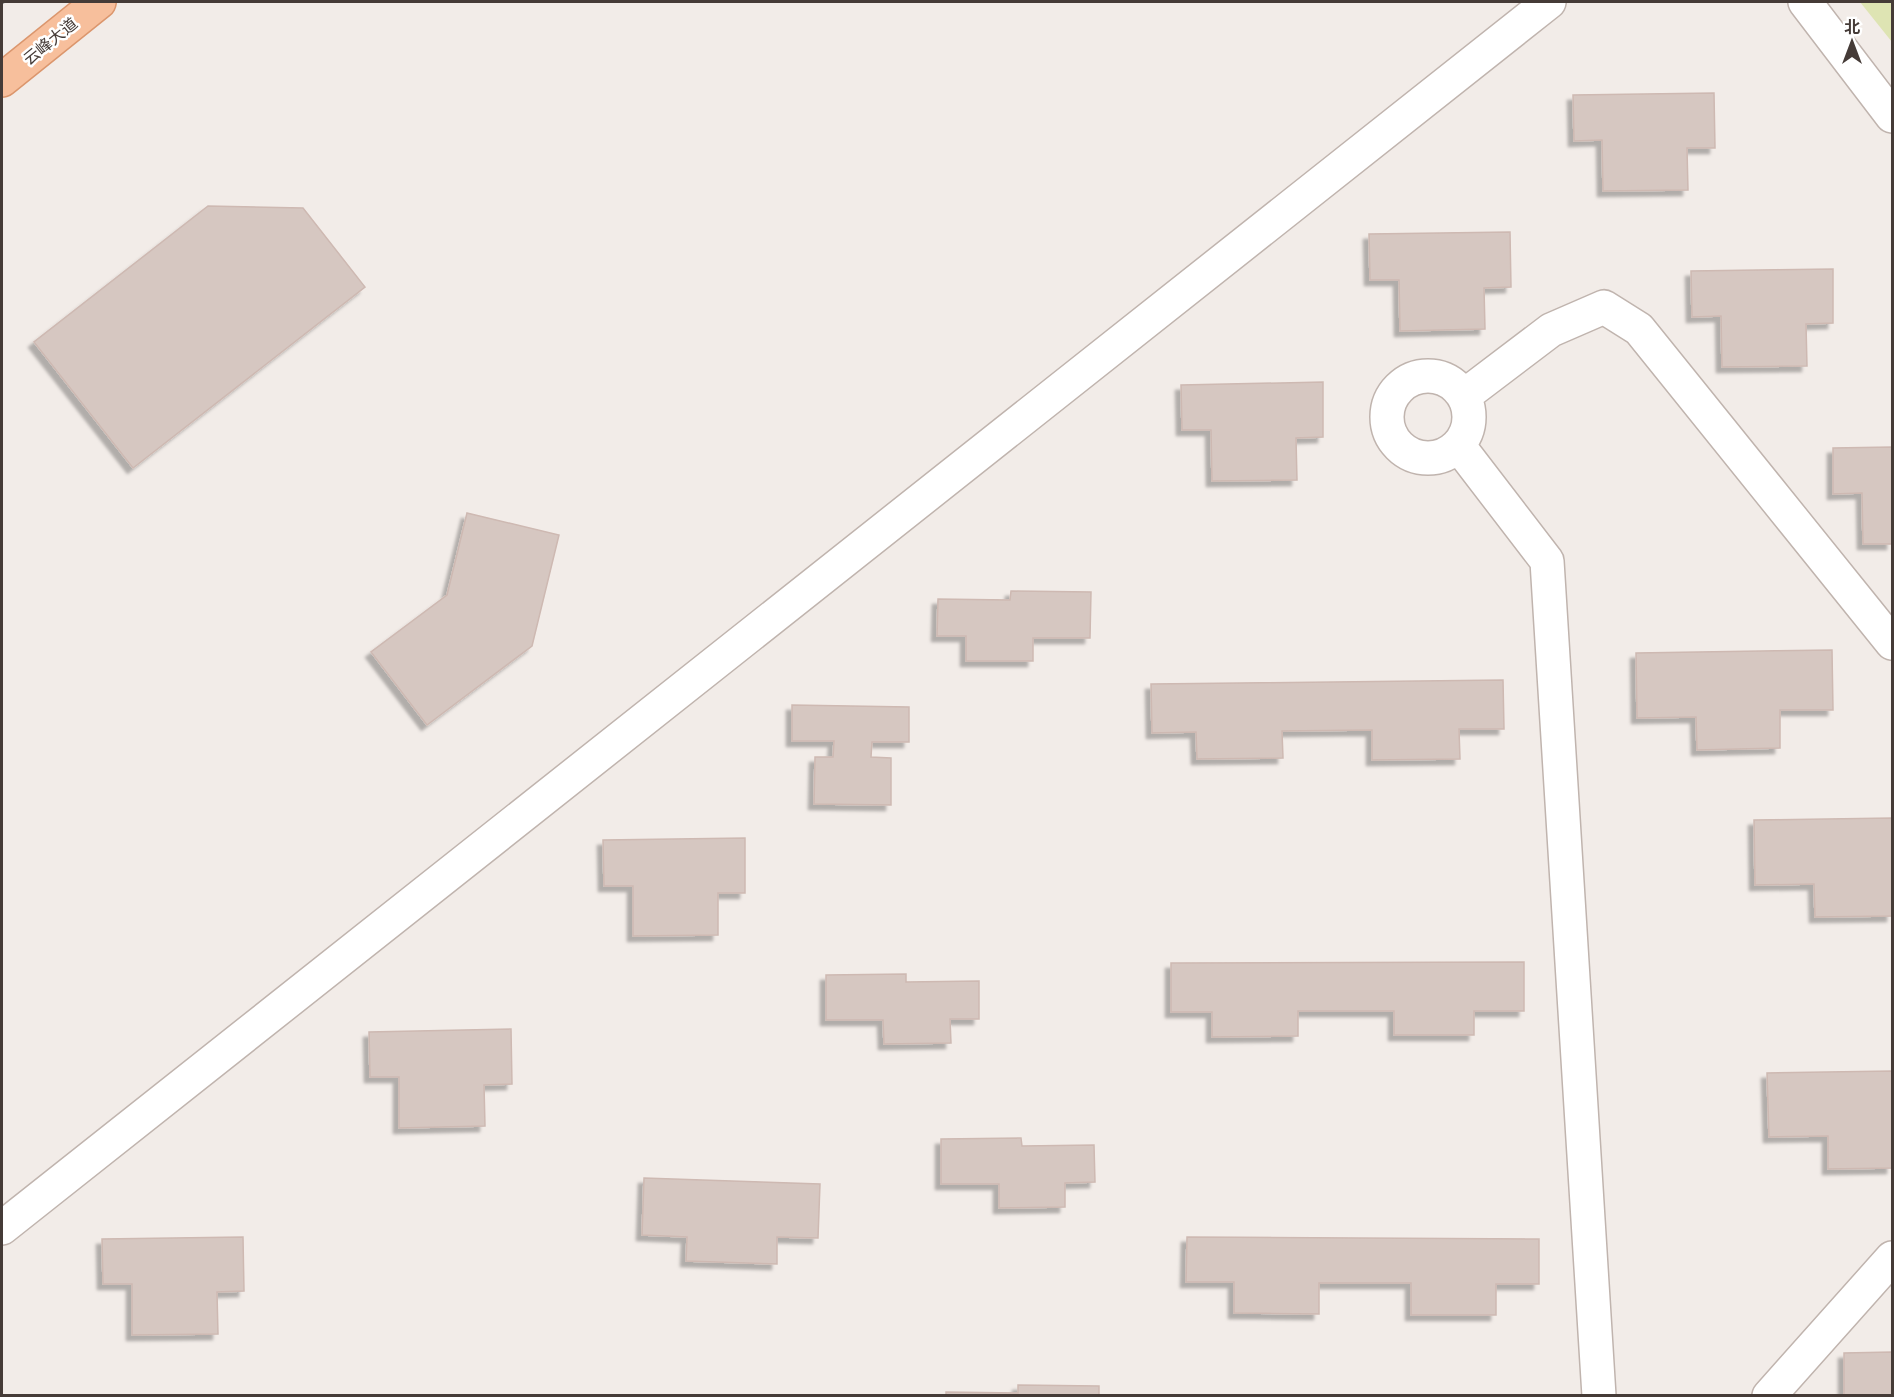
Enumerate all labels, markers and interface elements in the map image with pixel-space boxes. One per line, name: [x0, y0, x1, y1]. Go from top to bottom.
north arrow: [1822, 12, 1882, 72]
street label: 云峰大道: [19, 13, 82, 70]
text: 北: [1844, 17, 1860, 39]

